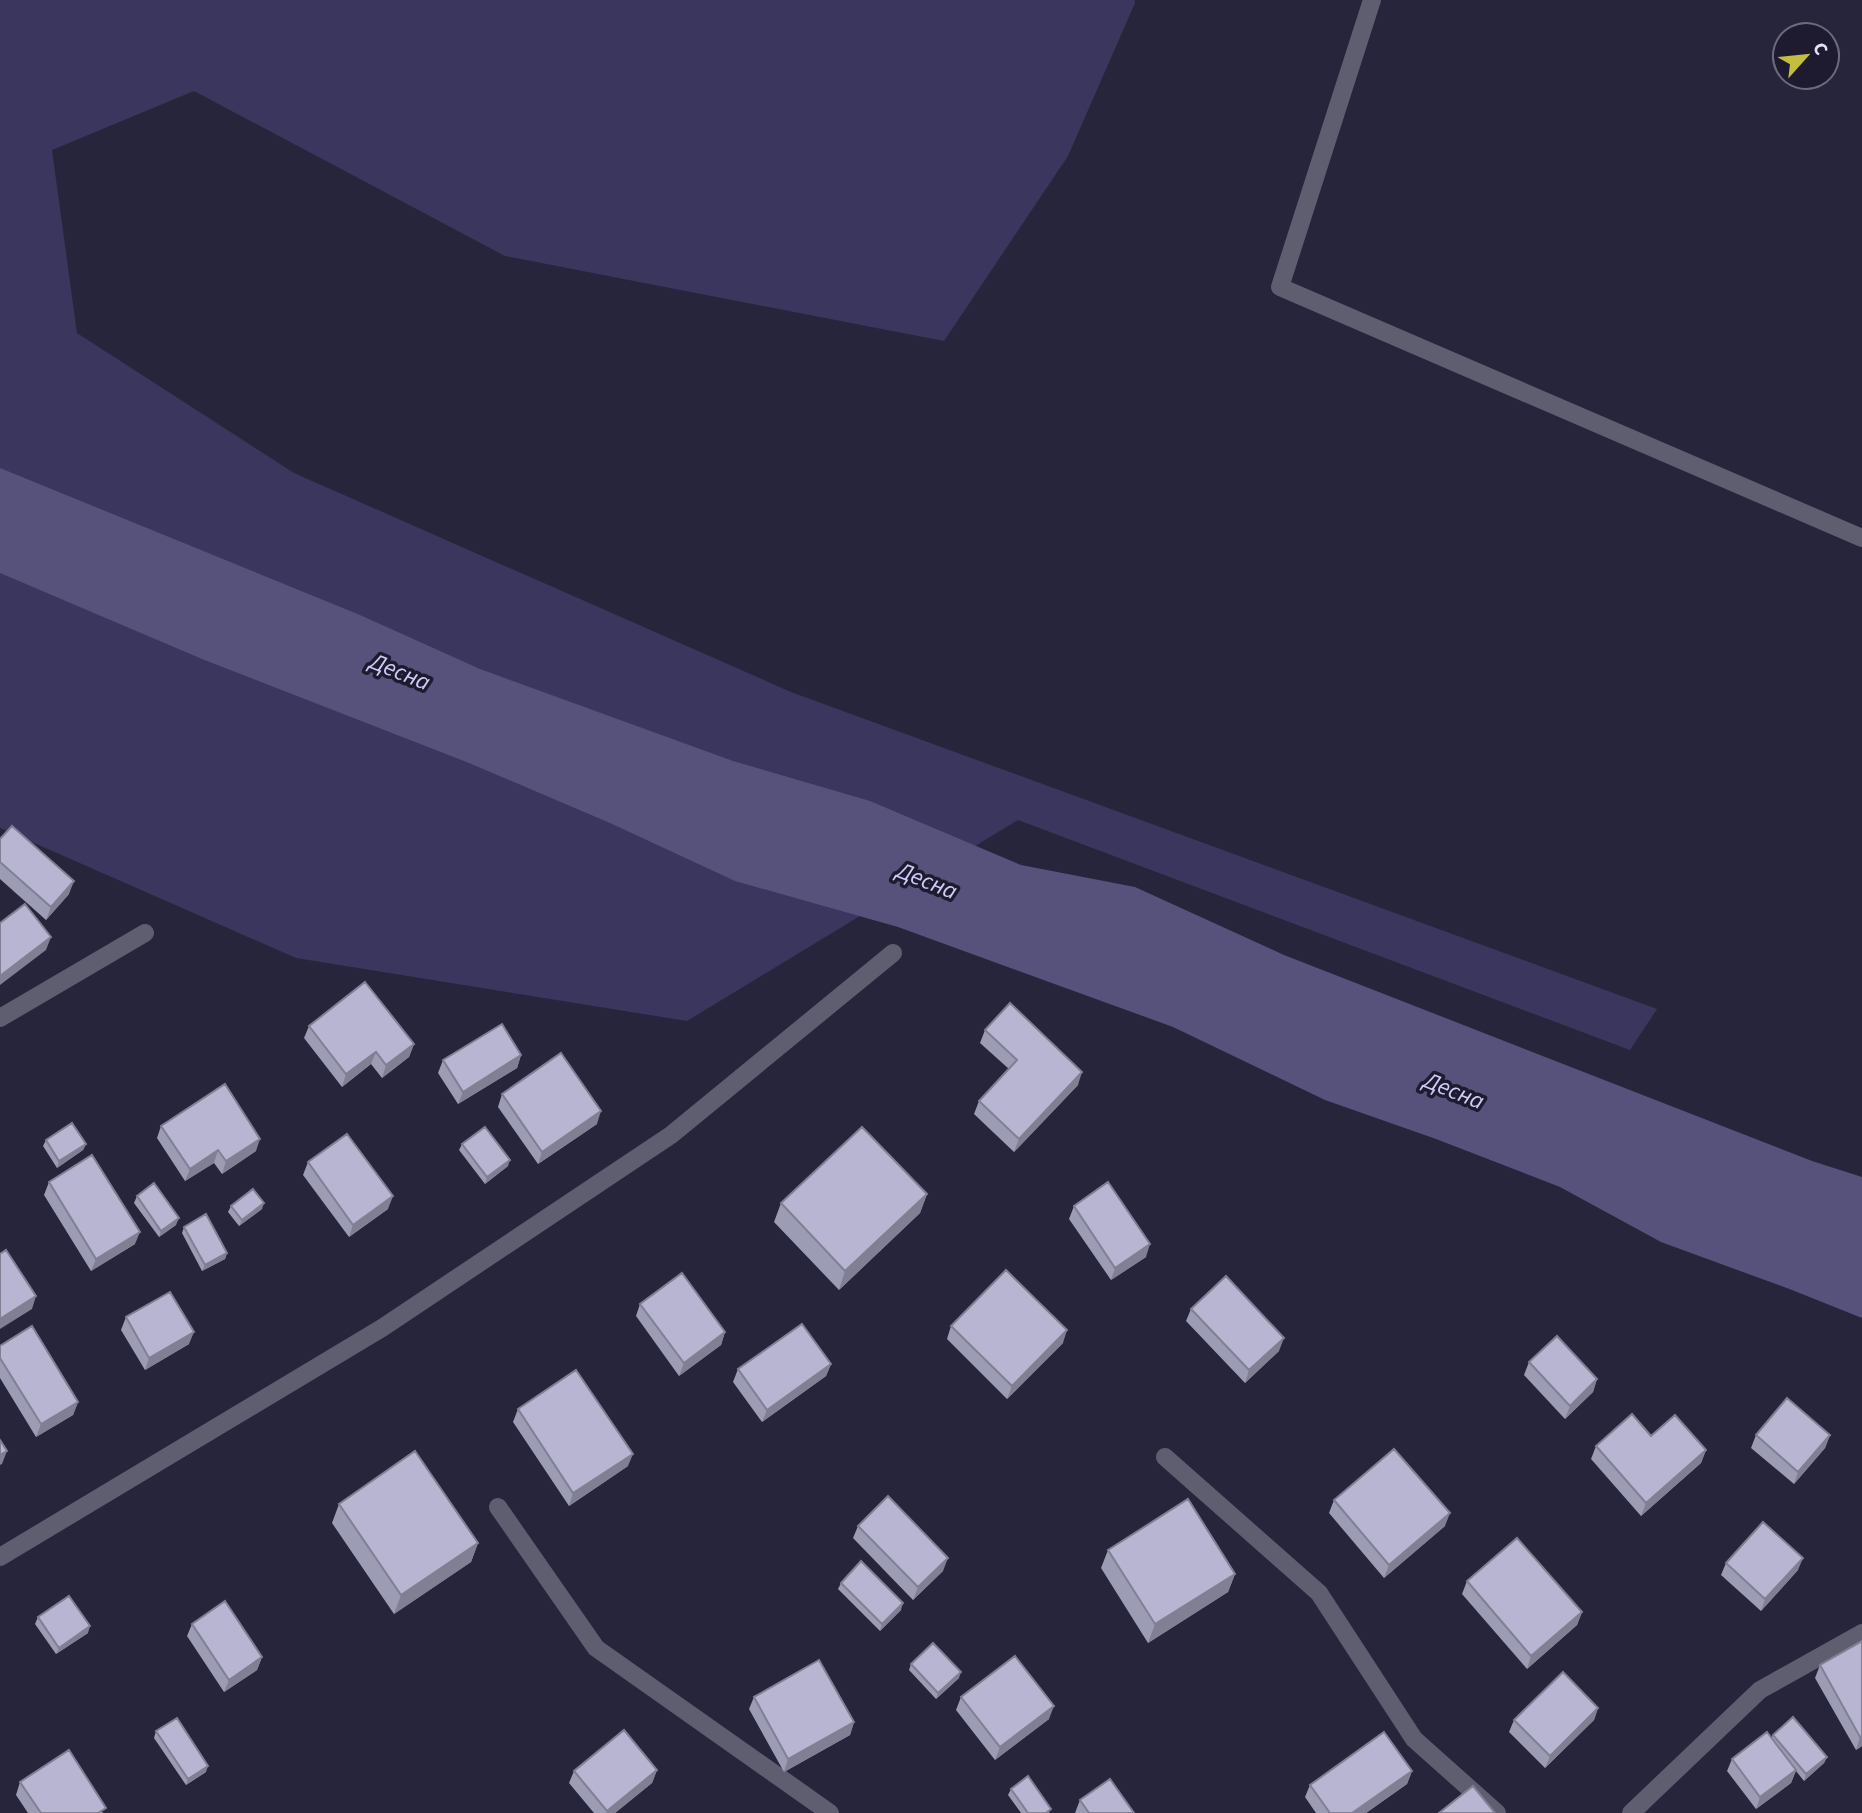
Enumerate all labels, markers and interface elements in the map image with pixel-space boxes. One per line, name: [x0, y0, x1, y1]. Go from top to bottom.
north arrow: [1771, 21, 1841, 91]
text: С: [1805, 38, 1834, 60]
water label: Десна: [363, 643, 436, 700]
water label: Десна: [890, 852, 963, 909]
water label: Десна: [1417, 1062, 1490, 1119]

